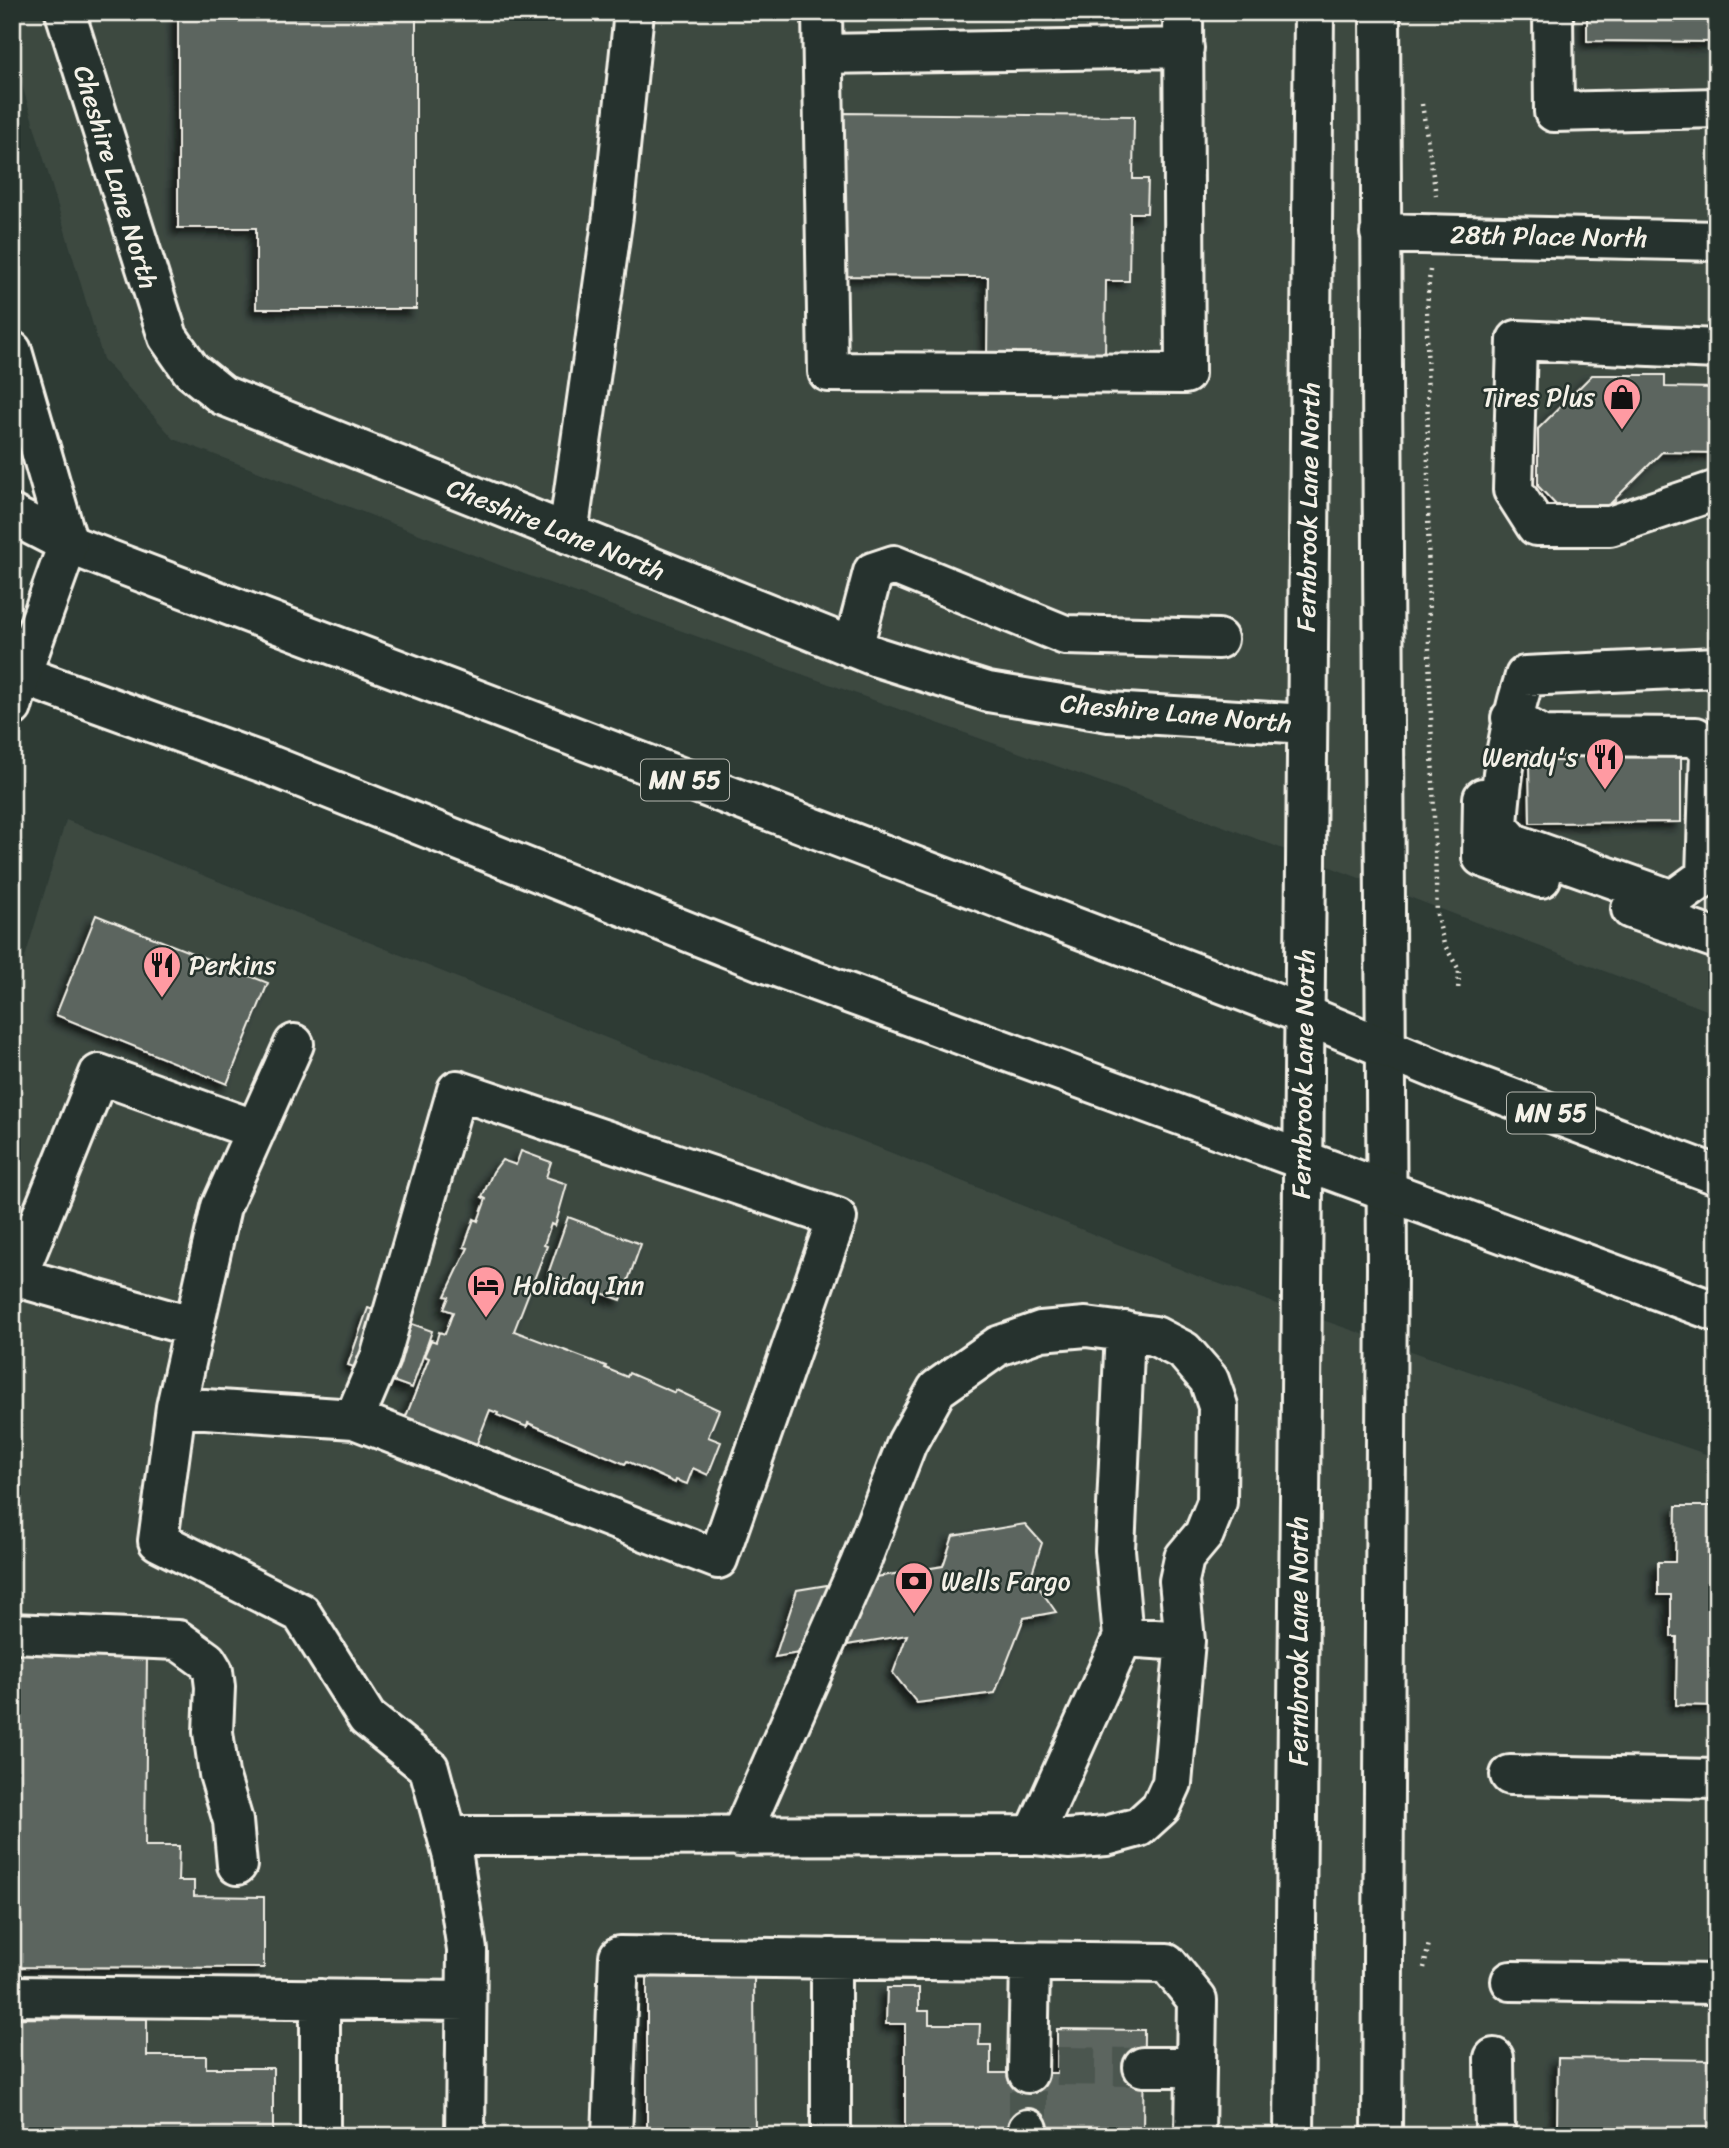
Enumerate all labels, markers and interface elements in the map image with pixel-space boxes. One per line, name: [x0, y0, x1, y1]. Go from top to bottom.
street label: Cheshire Lane North: [60, 59, 172, 295]
street label: 28th Place North: [1450, 211, 1648, 261]
place label: Tires Plus: [1482, 374, 1596, 420]
shop icon: Tires Plus: [1601, 376, 1643, 431]
street label: Fernbrook Lane North: [1283, 382, 1333, 632]
street label: Cheshire Lane North: [440, 464, 672, 594]
street label: Cheshire Lane North: [1058, 680, 1294, 746]
place label: Wendy's: [1482, 734, 1579, 780]
restaurant icon: Wendy's: [1584, 736, 1626, 791]
road number: MN 55: [641, 760, 729, 800]
place label: Perkins: [189, 942, 277, 988]
restaurant icon: Perkins: [141, 944, 183, 999]
street label: Fernbrook Lane North: [1278, 949, 1328, 1199]
road number: MN 55: [1507, 1092, 1595, 1134]
place label: Holiday Inn: [513, 1262, 644, 1308]
hotel icon: Holiday Inn: [465, 1264, 507, 1319]
street label: Fernbrook Lane North: [1275, 1516, 1321, 1766]
place label: Wells Fargo: [941, 1558, 1071, 1604]
bank icon: Wells Fargo: [893, 1560, 935, 1615]

